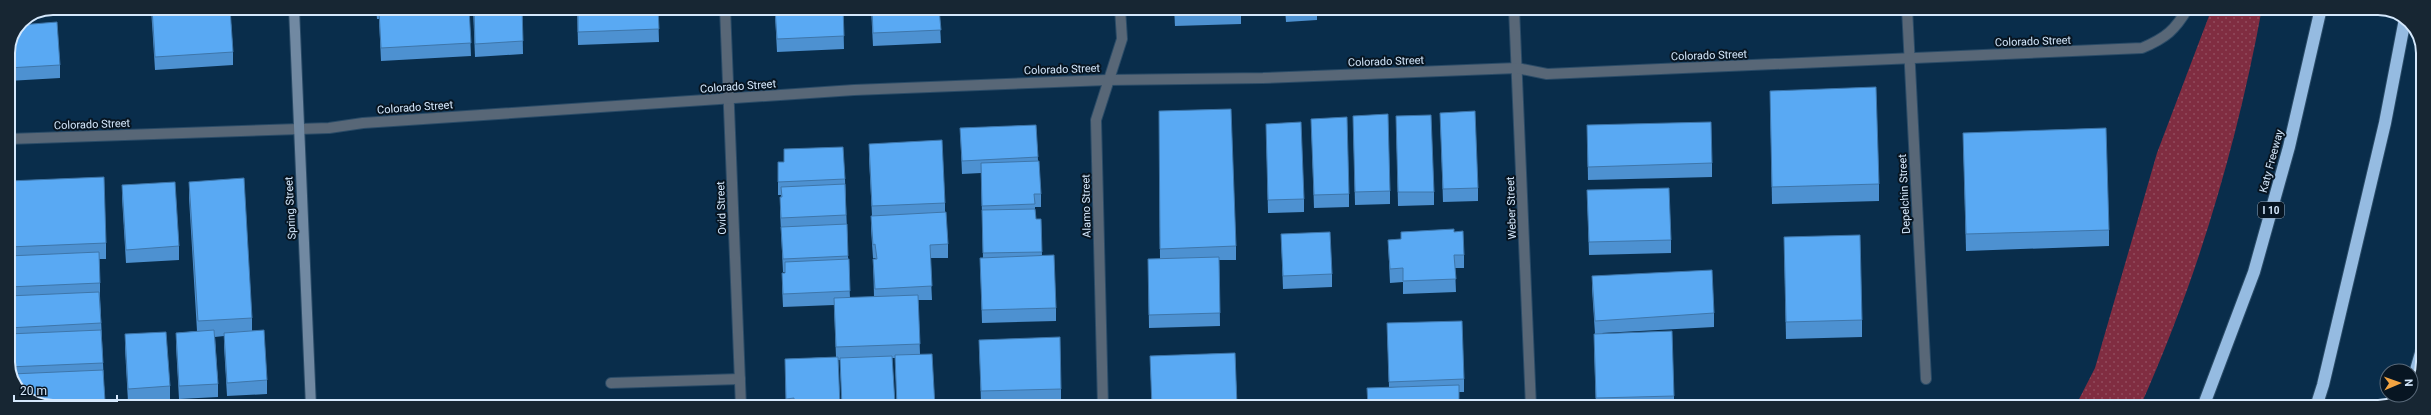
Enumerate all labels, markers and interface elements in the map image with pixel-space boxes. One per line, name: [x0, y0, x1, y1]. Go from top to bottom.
street label: Colorado Street: [1995, 34, 2072, 49]
street label: Colorado Street: [1671, 48, 1748, 63]
street label: Colorado Street: [1348, 54, 1425, 69]
street label: Colorado Street: [1024, 62, 1101, 77]
street label: Colorado Street: [700, 77, 777, 96]
street label: Colorado Street: [377, 98, 454, 117]
street label: Colorado Street: [54, 117, 131, 132]
street label: Katy Freeway: [2257, 127, 2286, 194]
street label: Depelchin Street: [1896, 153, 1913, 234]
street label: Alamo Street: [1079, 174, 1094, 238]
street label: Spring Street: [282, 176, 299, 240]
street label: Weber Street: [1504, 176, 1519, 240]
street label: Ovid Street: [714, 181, 729, 235]
road number: I 10: [2258, 202, 2284, 218]
north arrow: [2379, 363, 2419, 403]
scale bar: [14, 377, 117, 403]
text: N: [2402, 379, 2415, 387]
text: 20 m: [20, 384, 47, 398]

